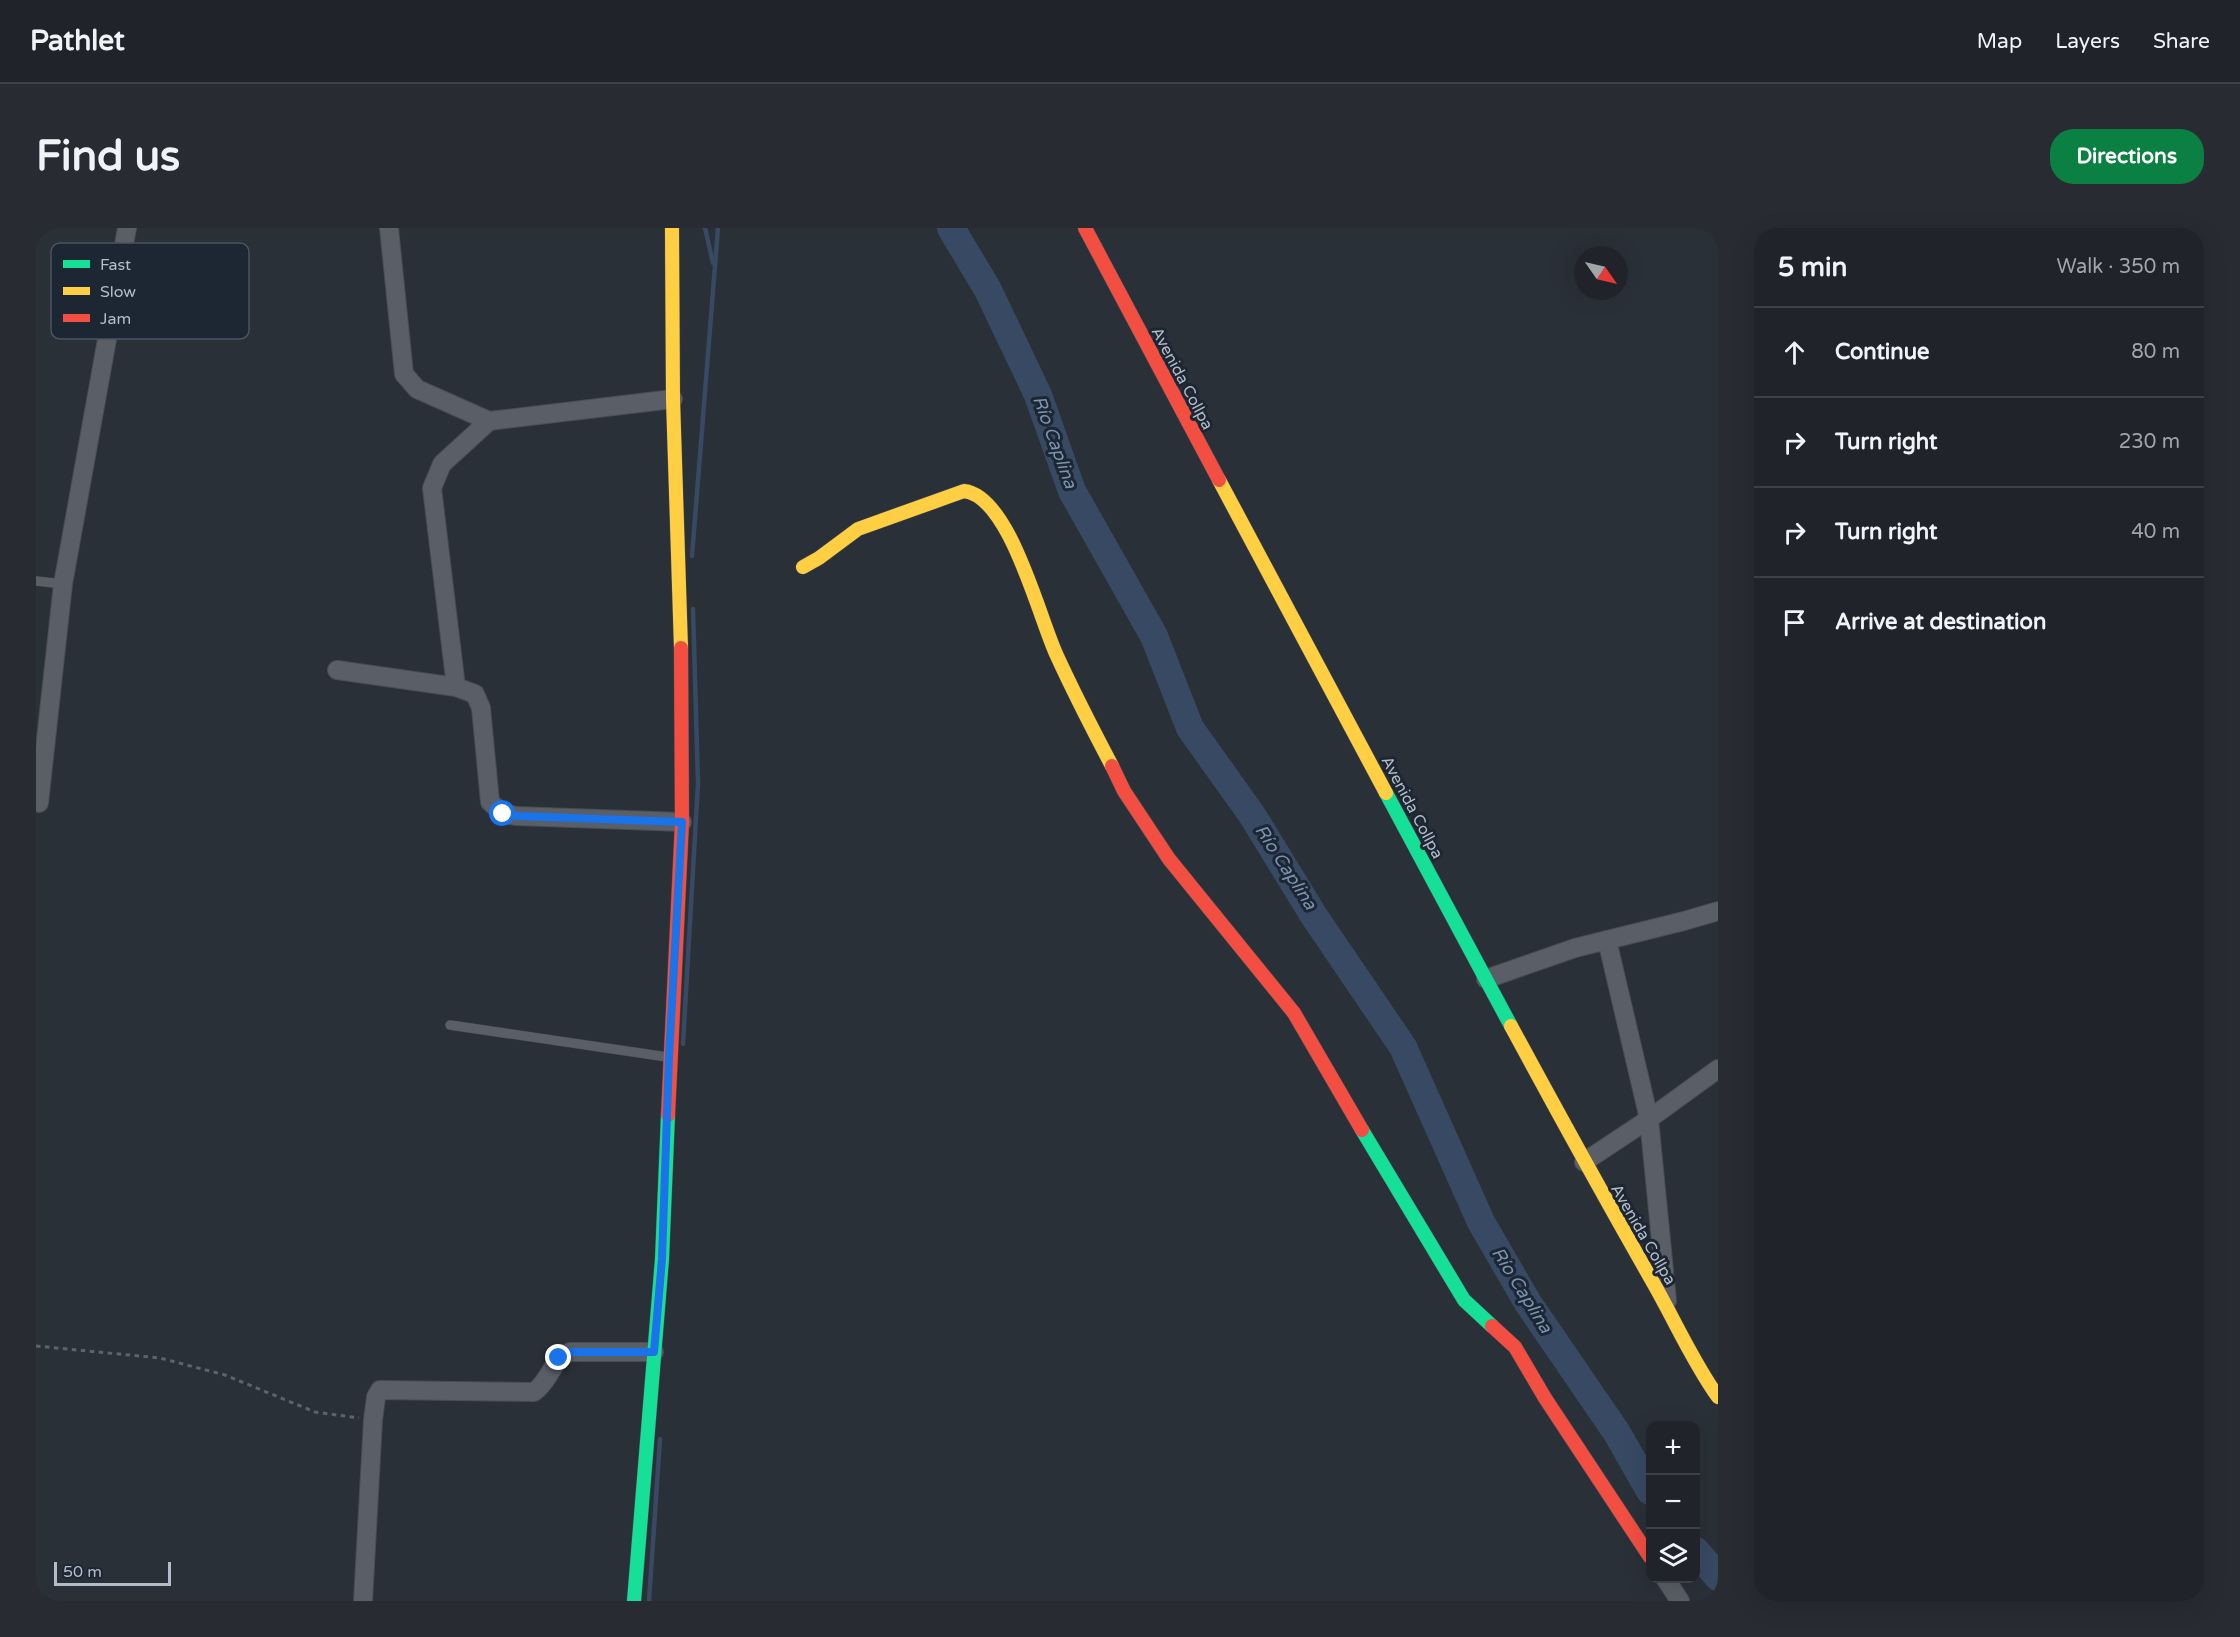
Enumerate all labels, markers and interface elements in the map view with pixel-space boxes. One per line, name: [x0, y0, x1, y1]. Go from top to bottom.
text: Pathlet: [30, 24, 125, 58]
text: Map: [1977, 29, 2022, 54]
text: Layers: [2055, 29, 2120, 54]
text: Share: [2153, 29, 2210, 54]
button: Directions: [2050, 129, 2204, 184]
text: Find us: [36, 131, 180, 182]
legend: [51, 243, 249, 339]
north arrow: [1574, 246, 1628, 300]
text: 5 min: [1778, 252, 1847, 283]
text: Fast: [100, 255, 131, 275]
text: Walk · 350 m: [2057, 255, 2180, 279]
text: Slow: [100, 282, 136, 302]
text: Jam: [100, 309, 131, 329]
street label: Avenida Collpa: [1147, 324, 1218, 433]
icon: ahead: [1778, 336, 1811, 369]
text: Continue: [1835, 339, 1930, 365]
text: 80 m: [2131, 340, 2180, 364]
water label: Río Caplina: [1028, 393, 1082, 492]
icon: right: [1778, 426, 1811, 459]
text: Turn right: [1835, 429, 1937, 455]
text: 230 m: [2119, 430, 2180, 454]
icon: right: [1778, 516, 1811, 549]
text: Turn right: [1835, 519, 1937, 545]
text: 40 m: [2131, 520, 2180, 544]
icon: arrive: [1778, 606, 1811, 639]
text: Arrive at destination: [1835, 609, 2046, 635]
street label: Avenida Collpa: [1377, 753, 1448, 862]
route start: [489, 800, 515, 826]
water label: Río Caplina: [1250, 820, 1322, 914]
street label: Avenida Collpa: [1606, 1180, 1680, 1289]
water label: Río Caplina: [1487, 1243, 1557, 1338]
route end: [545, 1344, 571, 1370]
map controls: [1646, 1421, 1700, 1583]
button: +: [1646, 1421, 1700, 1475]
button: −: [1646, 1475, 1700, 1529]
button: layers: [1646, 1529, 1700, 1583]
scale bar: [54, 1559, 171, 1586]
text: 50 m: [63, 1562, 102, 1582]

